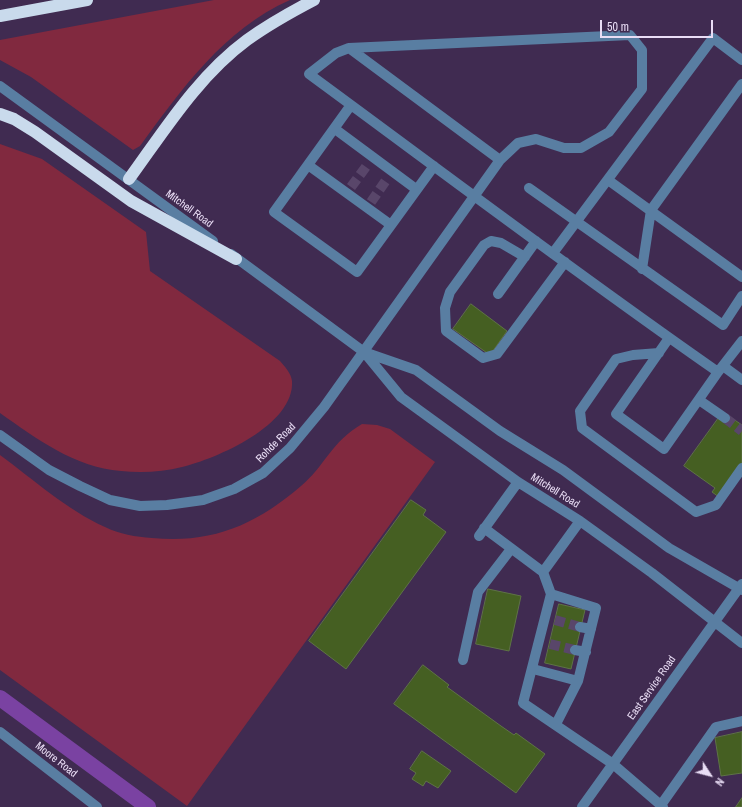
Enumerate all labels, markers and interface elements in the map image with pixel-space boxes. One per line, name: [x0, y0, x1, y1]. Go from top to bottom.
scale bar: [602, 12, 715, 38]
text: 50 m: [607, 19, 629, 35]
street label: Mitchell Road: [163, 187, 215, 231]
street label: Rohde Road: [253, 420, 299, 466]
street label: Mitchell Road: [528, 471, 582, 511]
street label: East Service Road: [625, 653, 679, 723]
street label: Moore Road: [32, 740, 80, 780]
north arrow: [690, 755, 730, 795]
text: N: [712, 775, 727, 789]

